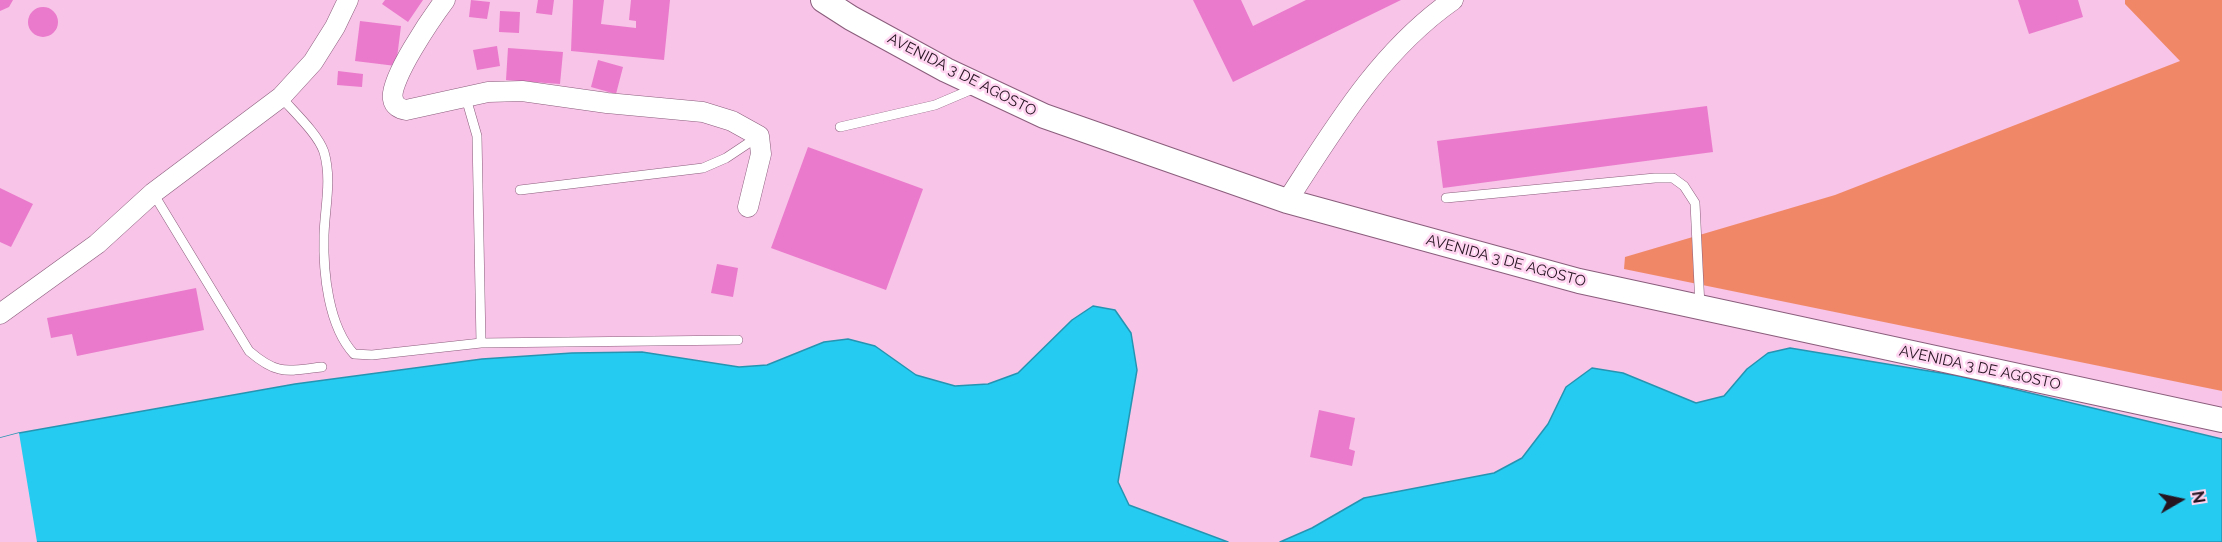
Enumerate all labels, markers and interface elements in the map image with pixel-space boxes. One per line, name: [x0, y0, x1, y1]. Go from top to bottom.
street label: AVENIDA 3 DE AGOSTO: [885, 30, 1039, 120]
street label: AVENIDA 3 DE AGOSTO: [1424, 231, 1588, 291]
street label: AVENIDA 3 DE AGOSTO: [1898, 342, 2062, 394]
north arrow: [2150, 470, 2210, 530]
text: N: [2188, 490, 2209, 505]

